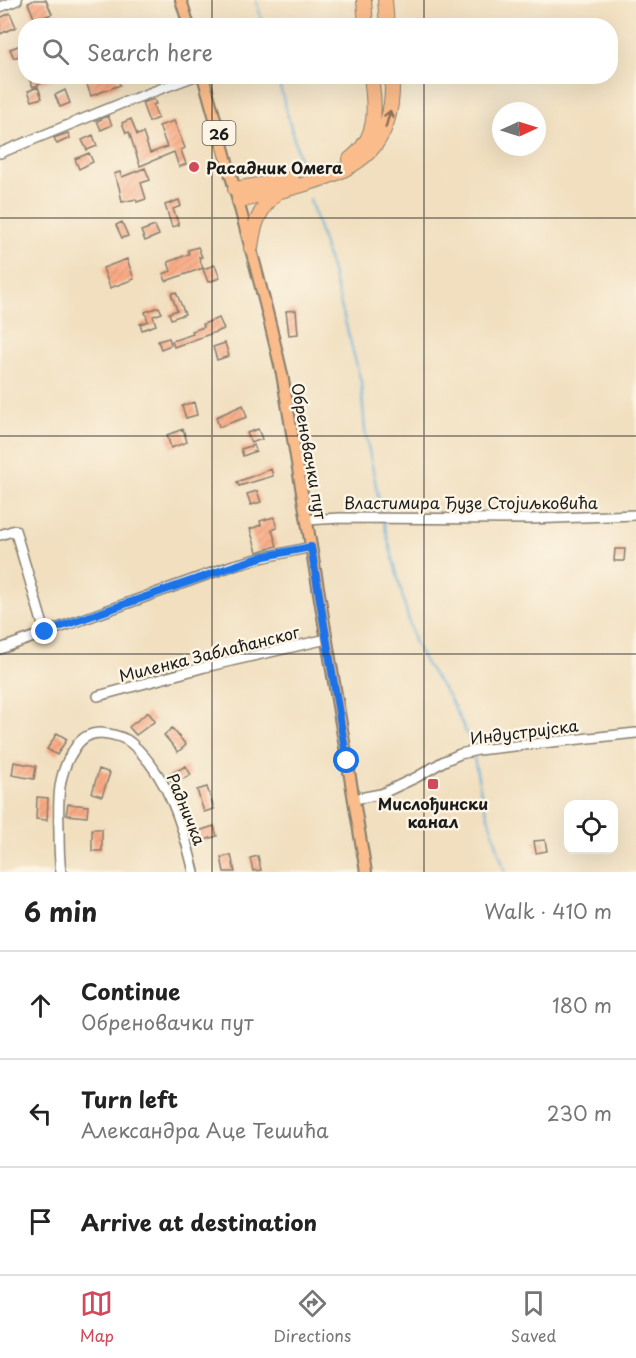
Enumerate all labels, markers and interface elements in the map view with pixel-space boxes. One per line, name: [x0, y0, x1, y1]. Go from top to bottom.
search box: [18, 18, 618, 84]
icon: search: [39, 35, 72, 68]
text: Search here: [87, 35, 213, 68]
north arrow: [492, 102, 546, 156]
one-way arrow: [382, 110, 394, 129]
road number: 26: [202, 121, 236, 145]
place label: Расадник Омега: [206, 155, 343, 179]
marker: Расадник Омега: [187, 160, 201, 174]
street label: Обреновачки пут: [286, 381, 334, 521]
street label: Властимира Ђузе Стојиљковића: [344, 490, 598, 514]
route end: [31, 618, 57, 644]
street label: Миленка Заблаћанског: [116, 619, 303, 687]
street label: Индустријска: [469, 712, 579, 750]
route start: [333, 747, 359, 773]
street label: Радничка: [162, 769, 212, 849]
marker: Мислођински канал: [426, 777, 440, 791]
place label: Мислођински канал: [378, 791, 488, 833]
map controls: [564, 800, 618, 854]
button: locate: [564, 800, 618, 854]
text: 6 min: [24, 892, 97, 931]
text: Walk · 410 m: [484, 896, 612, 926]
text: Continue: [81, 974, 180, 1007]
icon: ahead: [24, 989, 57, 1022]
text: 180 m: [552, 990, 612, 1020]
text: Обреновачки пут: [81, 1007, 253, 1037]
text: Turn left: [81, 1082, 178, 1115]
icon: left: [24, 1097, 57, 1130]
text: 230 m: [547, 1098, 612, 1128]
text: Александра Аце Тешића: [81, 1115, 329, 1145]
icon: arrive: [24, 1205, 57, 1238]
text: Arrive at destination: [81, 1205, 317, 1238]
tab: Map: [80, 1287, 114, 1347]
tab: Directions: [273, 1287, 351, 1347]
tab: Saved: [511, 1287, 556, 1347]

